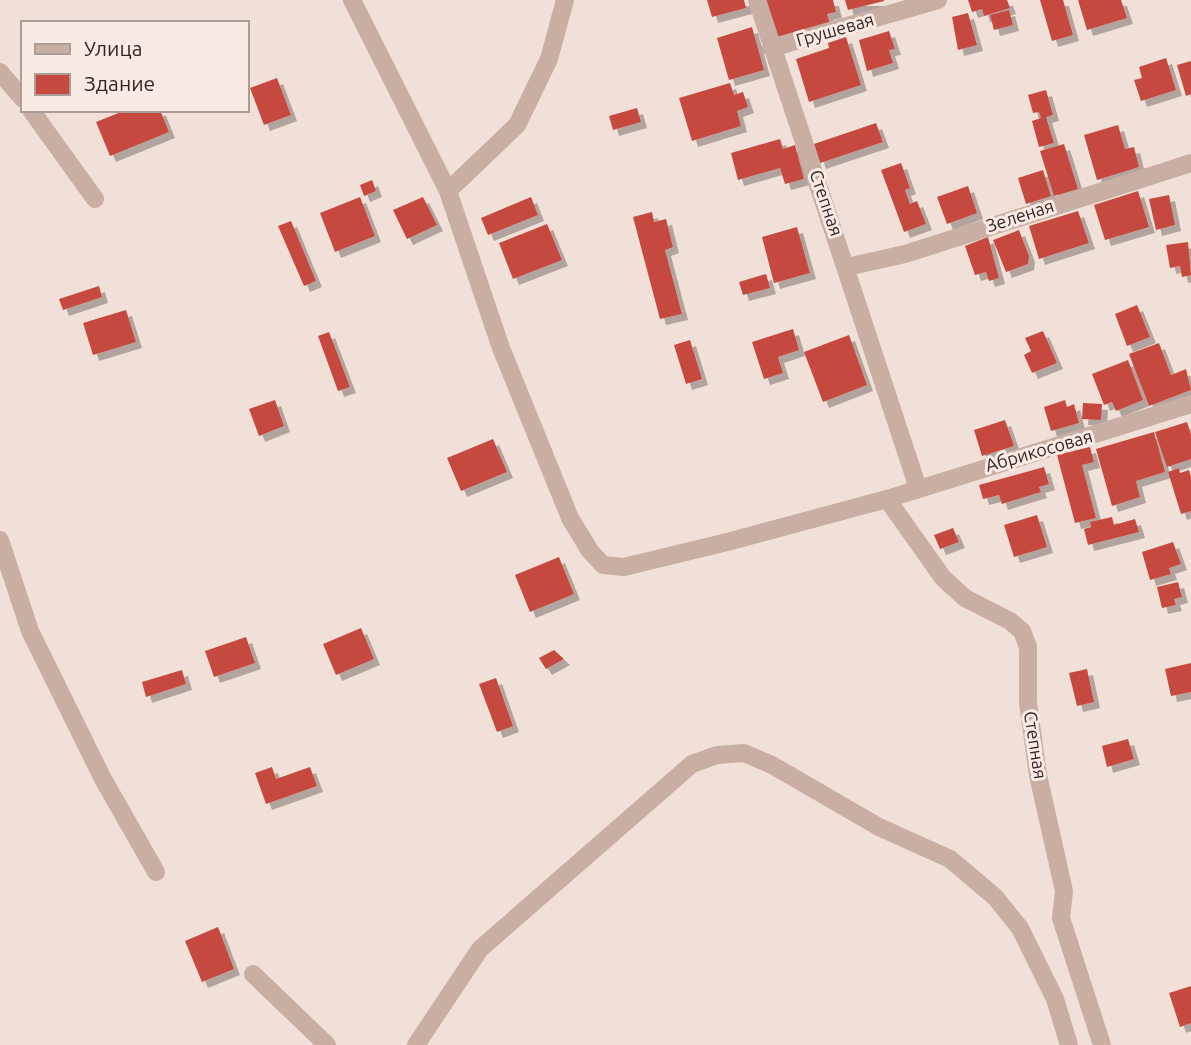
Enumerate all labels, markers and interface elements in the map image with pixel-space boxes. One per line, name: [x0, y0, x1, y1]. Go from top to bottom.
street label: Грушевая: [793, 8, 876, 50]
legend: [21, 21, 248, 112]
text: Улица: [84, 36, 142, 60]
text: Здание: [84, 71, 155, 95]
street label: Степная: [806, 167, 848, 238]
street label: Зеленая: [983, 195, 1056, 235]
street label: Абрикосовая: [983, 425, 1095, 475]
street label: Степная: [1021, 709, 1051, 780]

